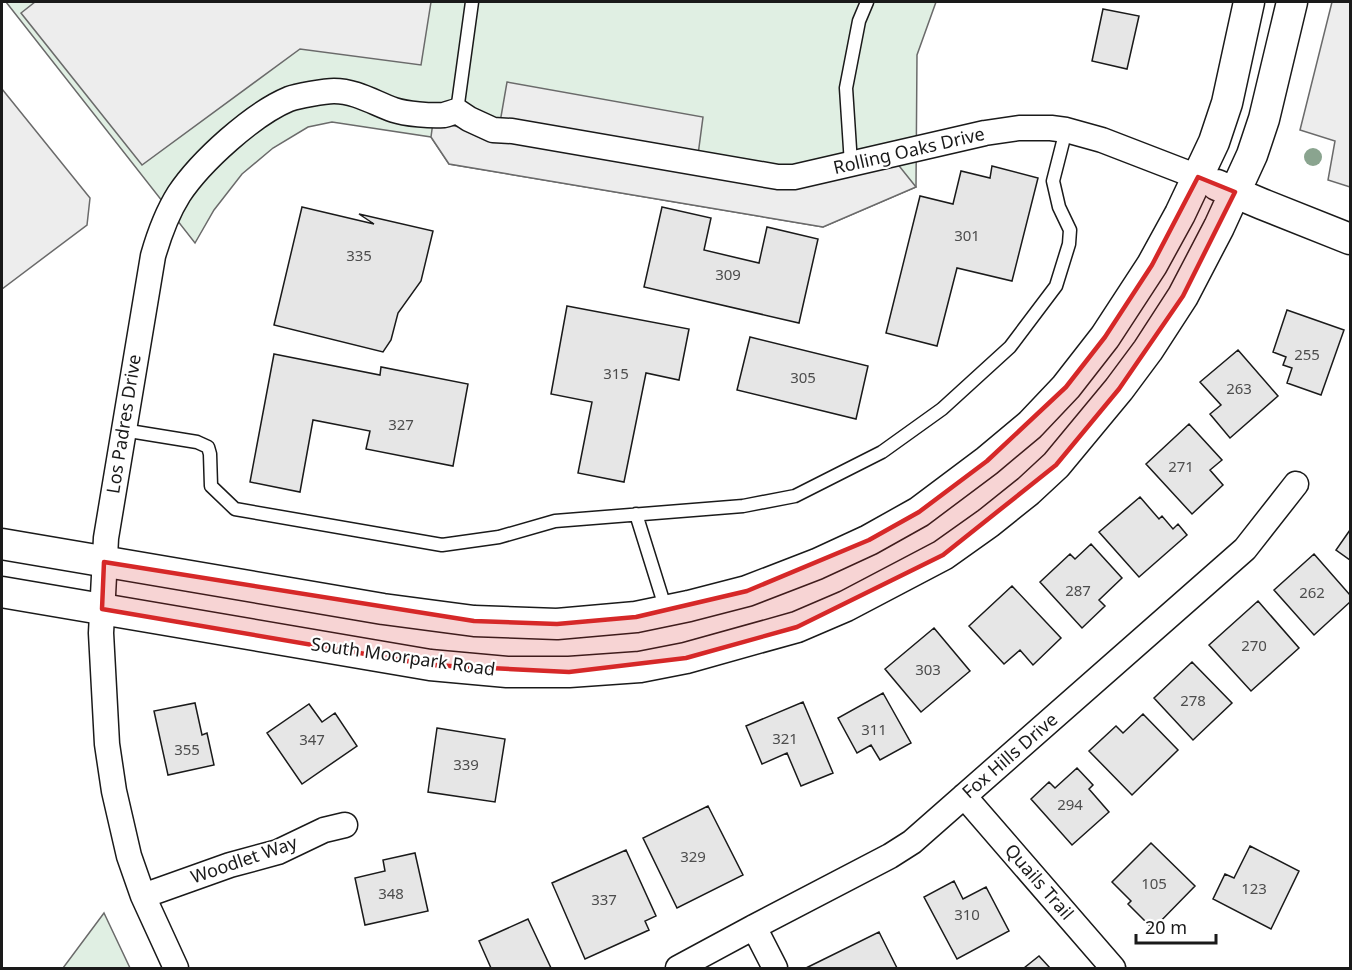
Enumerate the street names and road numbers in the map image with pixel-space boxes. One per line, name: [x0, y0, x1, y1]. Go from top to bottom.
street label: Rolling Oaks Drive: [831, 121, 987, 179]
street label: Los Padres Drive: [100, 352, 146, 495]
street label: South Moorpark Road: [309, 631, 497, 681]
street label: Fox Hills Drive: [957, 707, 1062, 803]
street label: Woodlet Way: [187, 829, 301, 888]
street label: Quails Trail: [1000, 838, 1079, 924]

